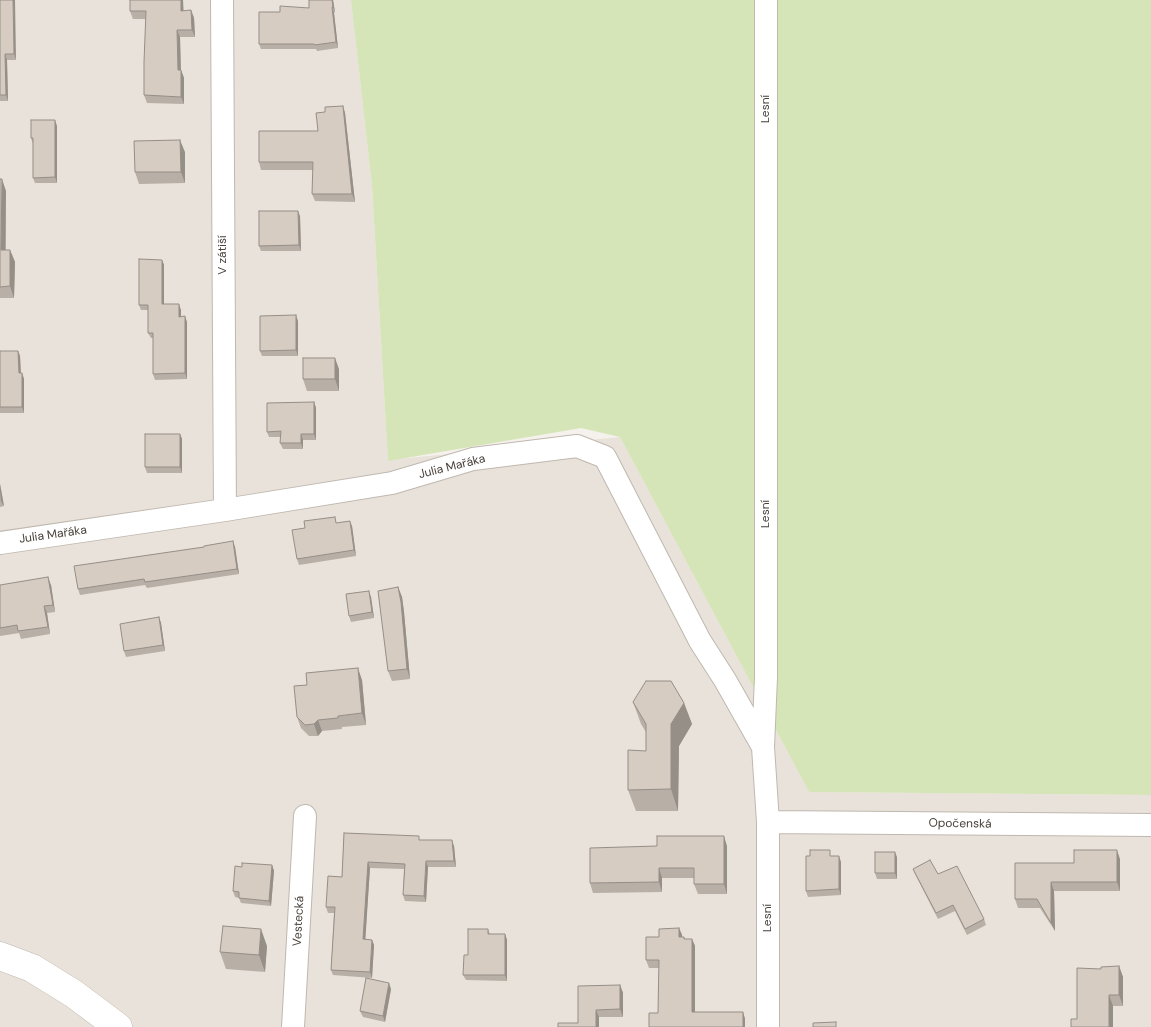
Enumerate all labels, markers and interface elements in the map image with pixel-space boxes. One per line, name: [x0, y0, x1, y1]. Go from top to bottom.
street label: Lesní: [759, 95, 773, 123]
street label: V zátiší: [216, 235, 230, 275]
street label: Julia Mařáka: [417, 452, 487, 482]
street label: Lesní: [759, 500, 773, 528]
street label: Julia Mařáka: [18, 523, 88, 547]
street label: Opočenská: [928, 816, 992, 832]
street label: Vestecká: [290, 895, 308, 947]
street label: Lesní: [761, 904, 775, 932]

